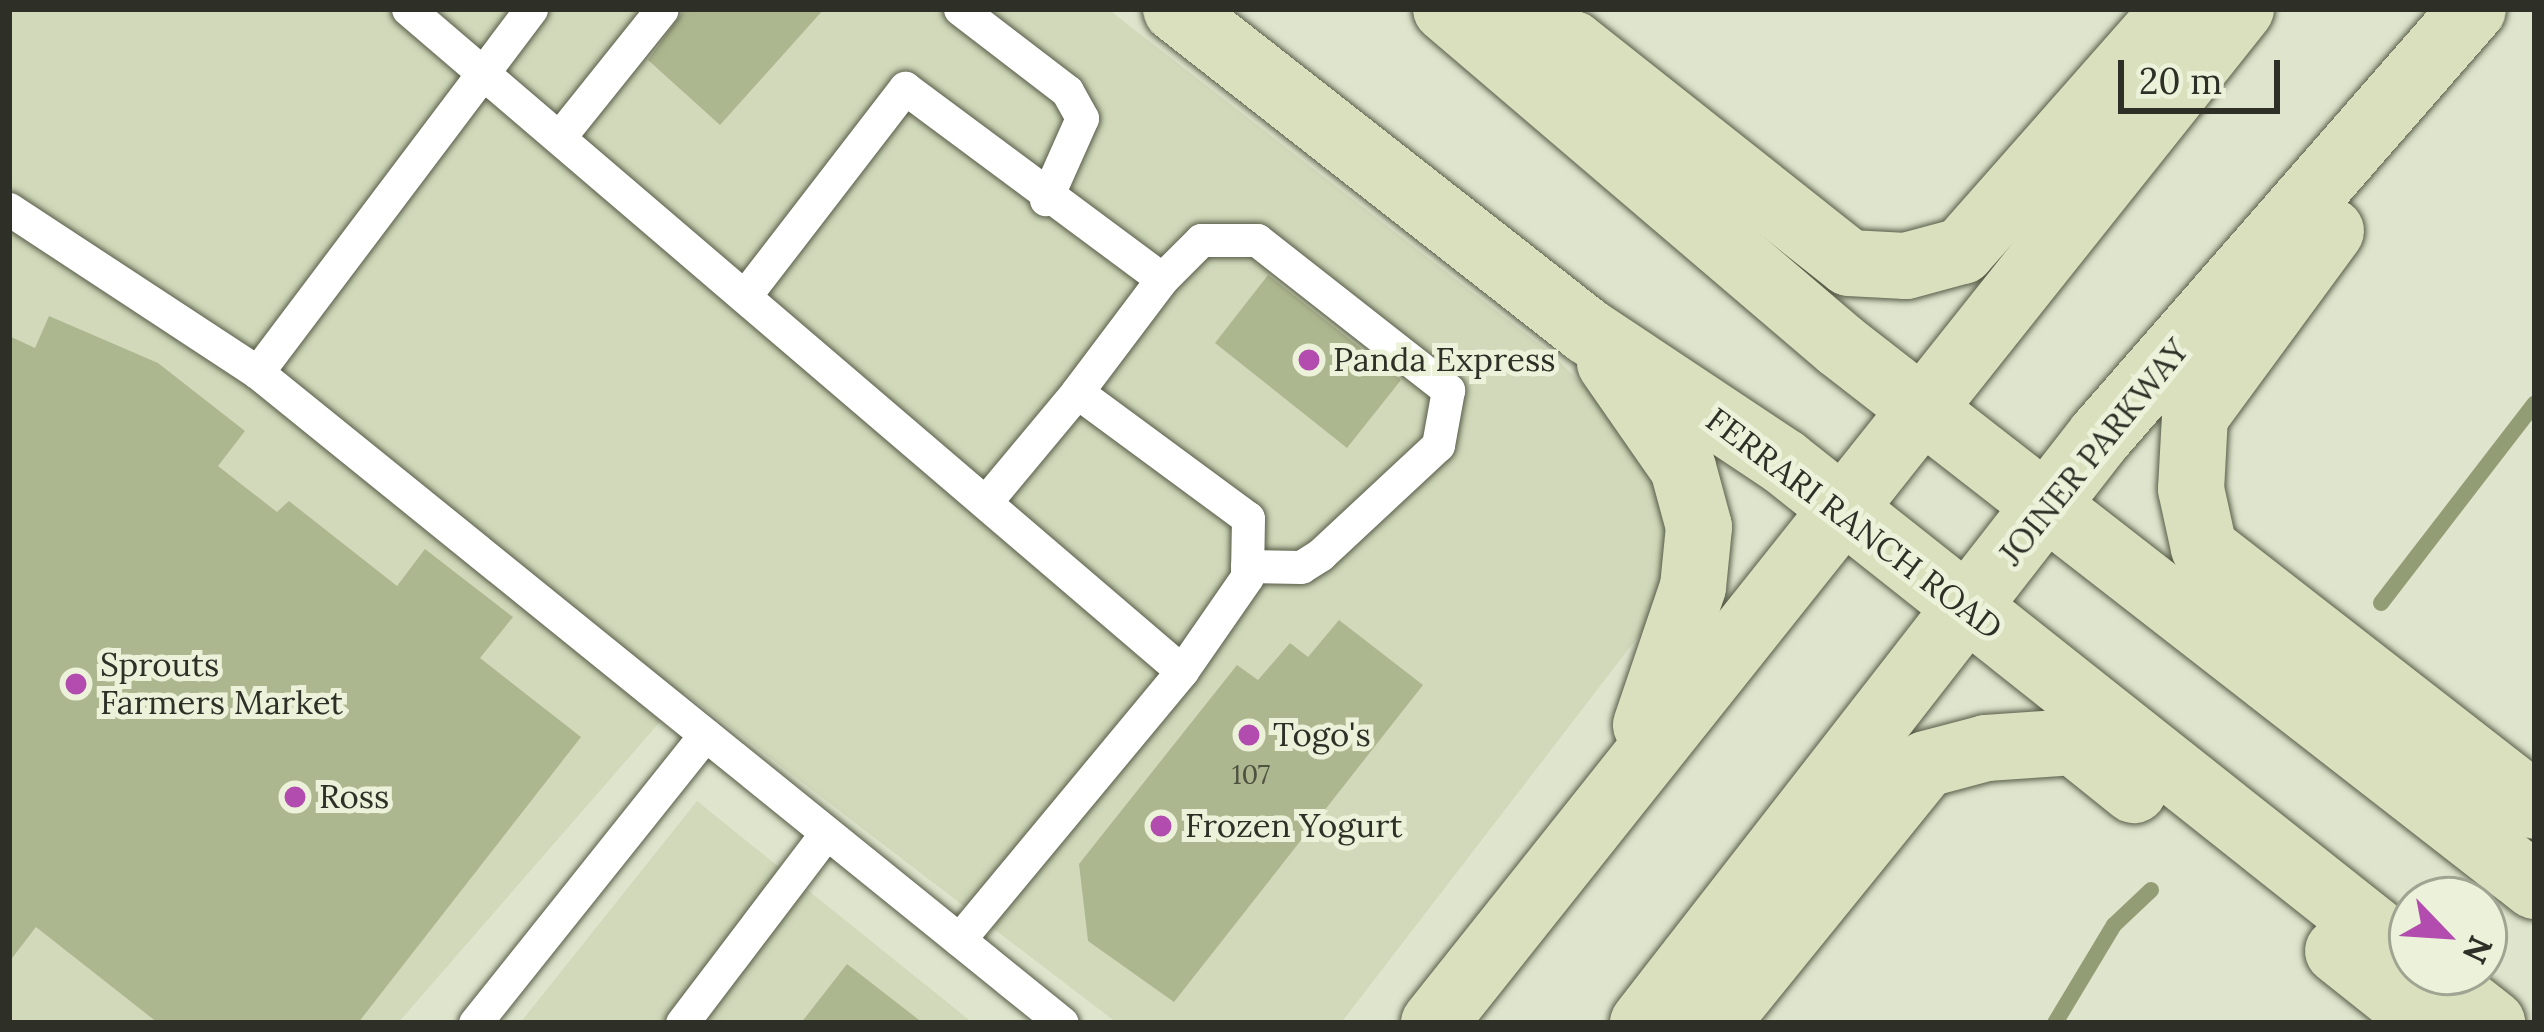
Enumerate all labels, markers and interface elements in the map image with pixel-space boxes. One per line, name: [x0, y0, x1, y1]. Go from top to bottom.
scale bar: [2124, 36, 2286, 110]
text: 20 m: [2139, 58, 2222, 104]
street label: JOINER PARKWAY: [1991, 331, 2197, 573]
place label: Panda Express: [1333, 340, 1555, 380]
marker: Panda Express: [1296, 347, 1322, 373]
street label: FERRARI RANCH ROAD: [1698, 400, 2010, 648]
place label: Sprouts Farmers Market: [100, 645, 343, 723]
marker: Sprouts Farmers Market: [63, 671, 89, 697]
place label: Togo's: [1273, 715, 1371, 755]
marker: Togo's: [1236, 722, 1262, 748]
house number: 107: [1232, 759, 1270, 791]
place label: Ross: [319, 777, 389, 817]
marker: Ross: [282, 784, 308, 810]
place label: Frozen Yogurt: [1185, 806, 1403, 846]
marker: Frozen Yogurt: [1148, 813, 1174, 839]
north arrow: [2388, 876, 2508, 996]
text: N: [2453, 930, 2502, 970]

